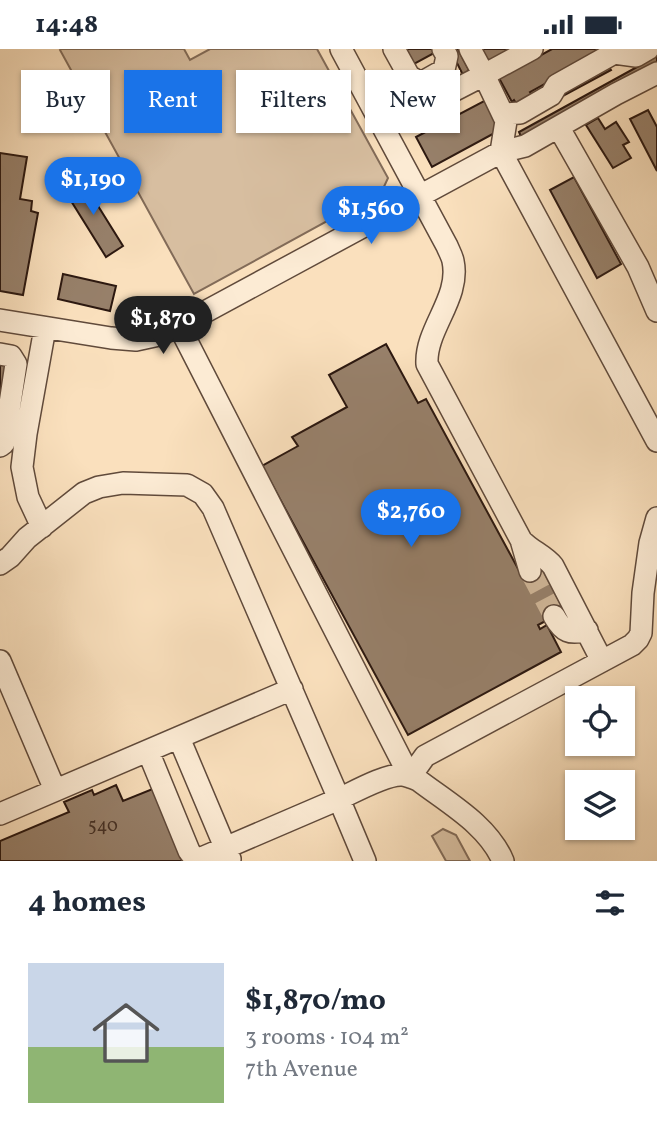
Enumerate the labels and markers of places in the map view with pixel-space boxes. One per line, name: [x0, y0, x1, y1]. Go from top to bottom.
pin: $1,190: [36, 157, 150, 217]
pin: $1,560: [314, 187, 428, 246]
pin: $1,870: [106, 296, 220, 356]
pin: $2,760: [354, 489, 468, 549]

